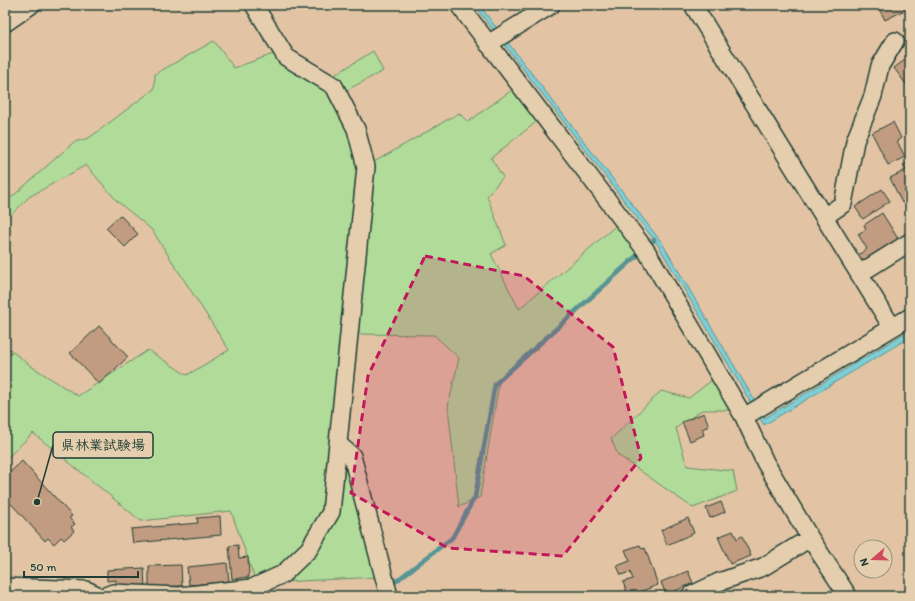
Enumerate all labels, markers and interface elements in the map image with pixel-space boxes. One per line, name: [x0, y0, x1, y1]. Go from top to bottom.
callout: 県林業試験場: [53, 432, 153, 458]
text: 県林業試験場: [61, 437, 145, 454]
north arrow: [853, 539, 893, 579]
scale bar: [24, 553, 138, 579]
text: N: [857, 557, 871, 568]
text: 50 m: [30, 560, 56, 574]

